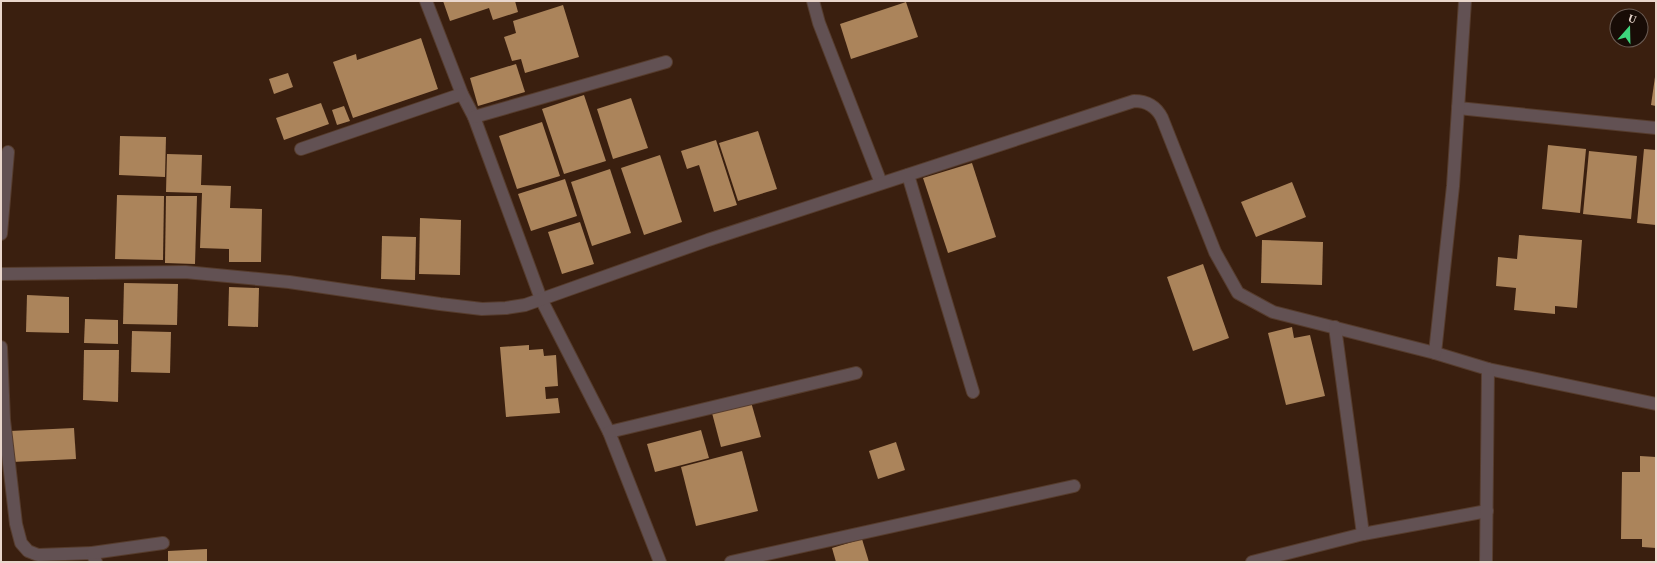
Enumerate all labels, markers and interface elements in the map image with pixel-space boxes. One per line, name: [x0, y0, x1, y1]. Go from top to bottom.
north arrow: [1609, 8, 1649, 48]
text: U: [1627, 12, 1638, 26]

